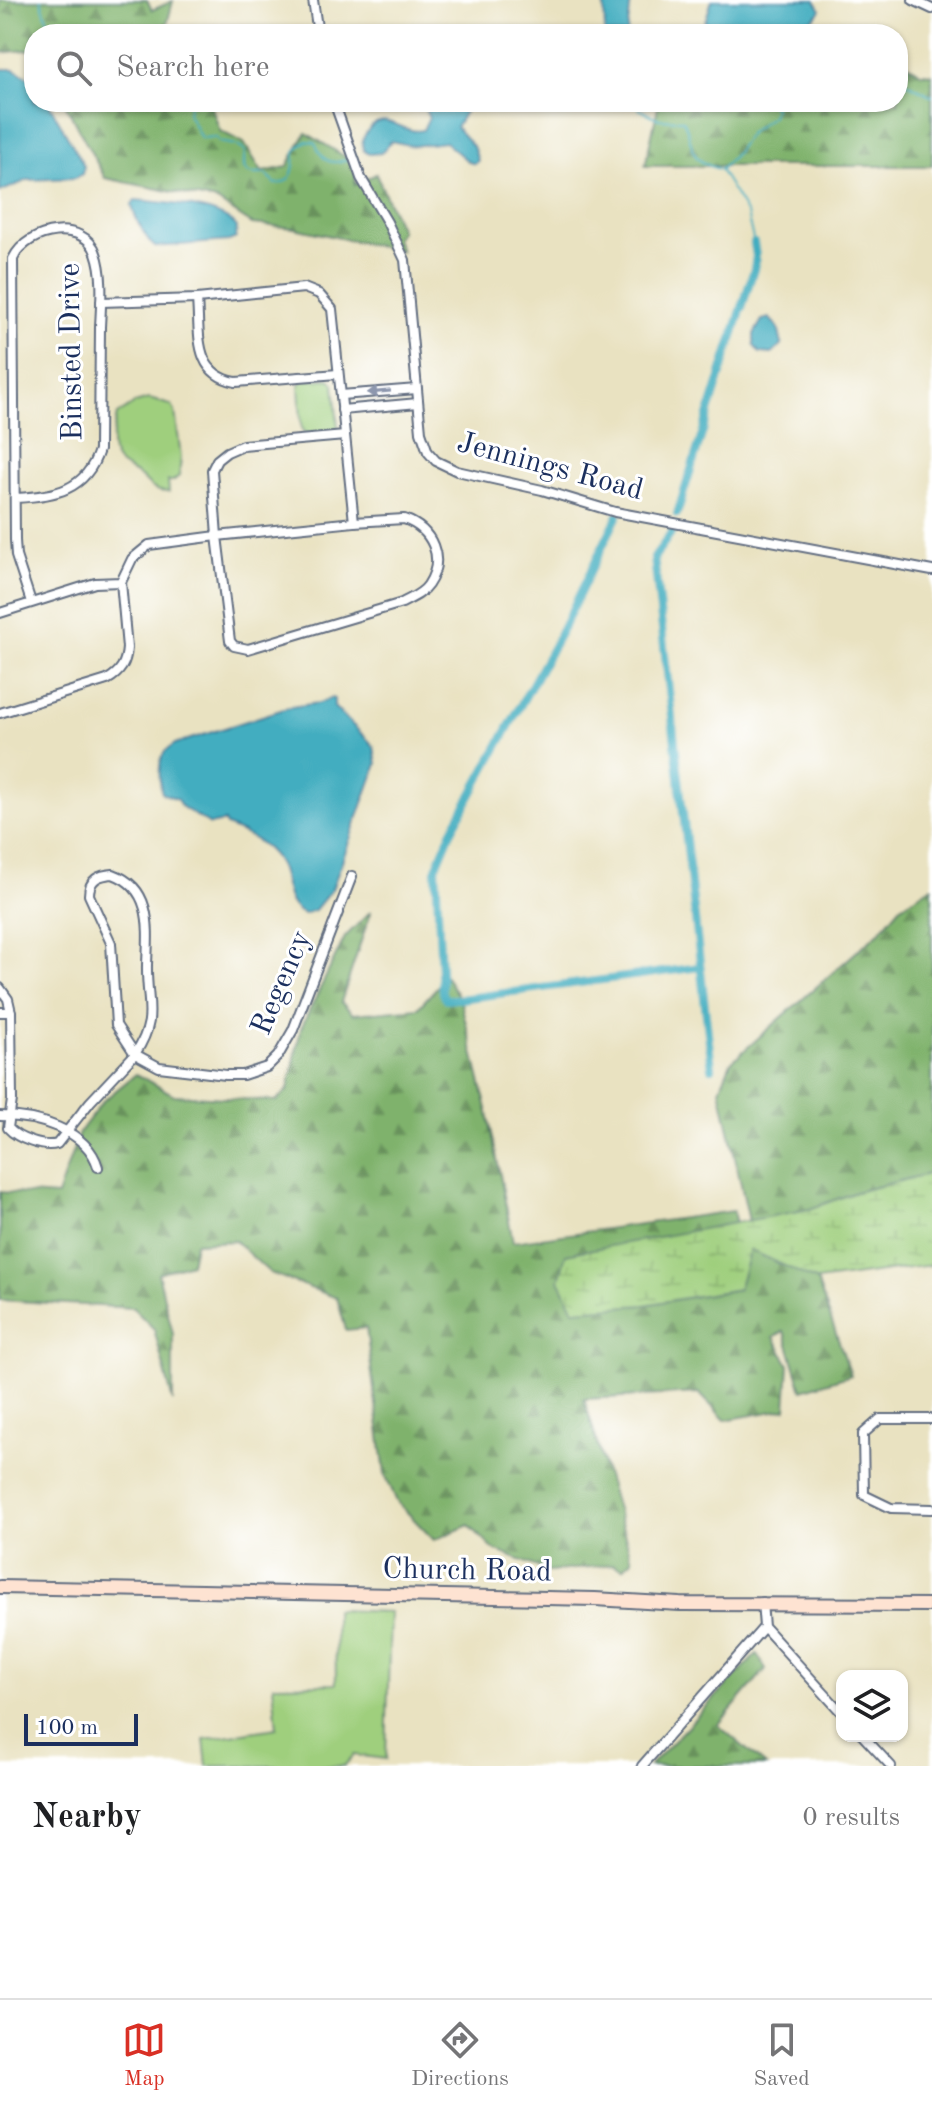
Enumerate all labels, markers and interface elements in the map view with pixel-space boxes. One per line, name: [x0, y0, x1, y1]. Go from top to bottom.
search box: [24, 24, 908, 112]
icon: search: [52, 46, 96, 90]
text: Search here: [116, 53, 270, 83]
street label: Binsted Drive: [55, 263, 89, 441]
one-way arrow: [366, 386, 391, 399]
street label: Jennings Road: [454, 428, 646, 506]
street label: Regency: [247, 926, 317, 1040]
street label: Church Road: [382, 1555, 552, 1587]
map controls: [836, 1670, 908, 1742]
button: layers: [836, 1670, 908, 1742]
scale bar: [24, 1710, 138, 1746]
text: 100 m: [36, 1717, 98, 1739]
text: Nearby: [32, 1801, 142, 1835]
text: 0 results: [802, 1805, 900, 1831]
tab: Map: [122, 2018, 166, 2093]
tab: Directions: [411, 2018, 509, 2093]
tab: Saved: [754, 2018, 810, 2093]

